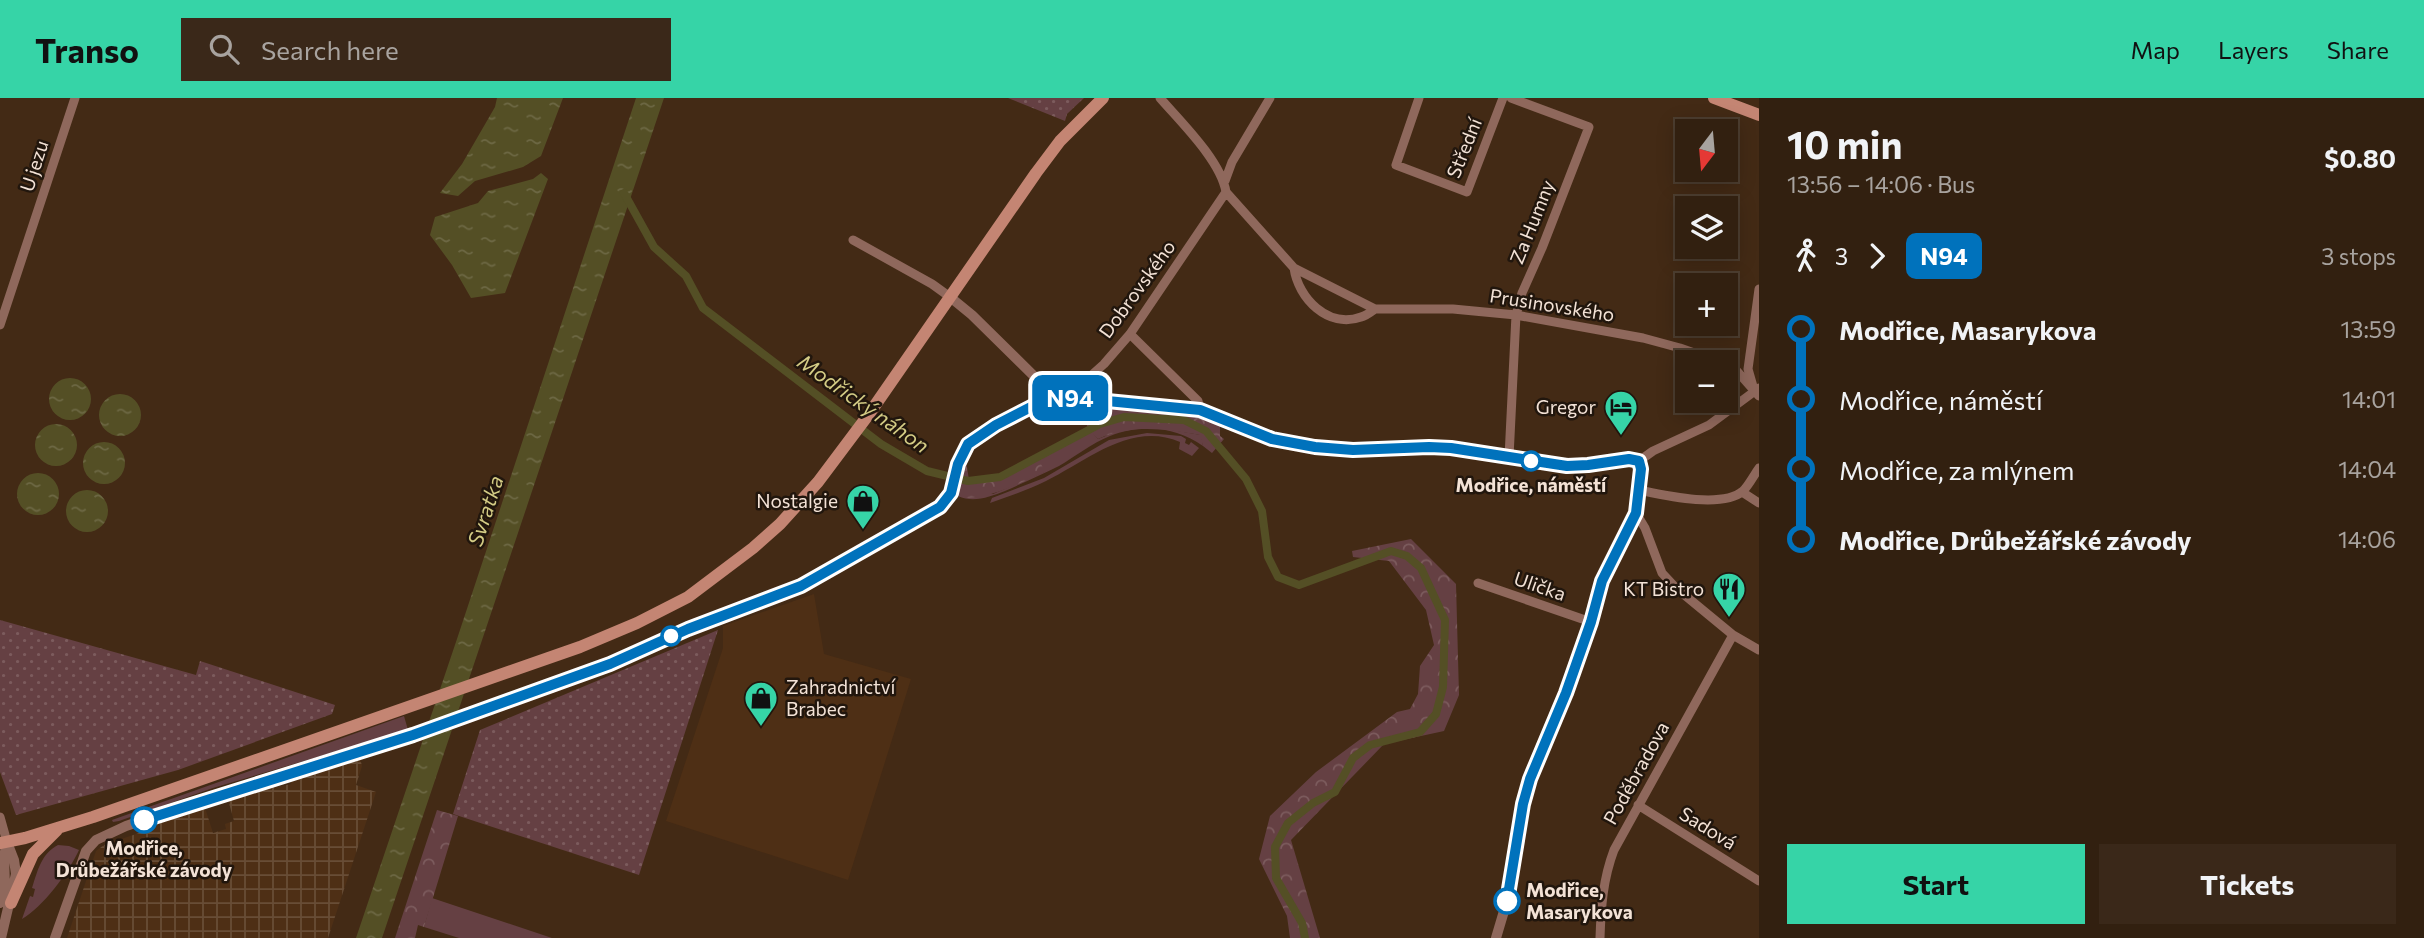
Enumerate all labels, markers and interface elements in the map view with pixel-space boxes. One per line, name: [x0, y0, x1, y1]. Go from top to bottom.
search box: [181, 18, 671, 81]
text: Transo: [35, 29, 139, 70]
icon: search: [205, 30, 243, 68]
text: Search here: [261, 34, 399, 65]
text: Map: [2131, 35, 2180, 64]
text: Layers: [2218, 35, 2289, 64]
text: Share: [2327, 35, 2389, 64]
street label: Střední: [1441, 113, 1486, 181]
north arrow: [1675, 119, 1738, 182]
map controls: [1675, 119, 1738, 413]
text: 10 min: [1787, 120, 1902, 167]
street label: U jezu: [14, 137, 53, 194]
text: $0.80: [2324, 142, 2396, 173]
text: 13:56 – 14:06 · Bus: [1787, 170, 1975, 198]
street label: Za Humny: [1504, 176, 1559, 267]
button: layers: [1675, 196, 1738, 259]
street label: Dobrovského: [1093, 235, 1180, 342]
icon: walk: [1787, 237, 1825, 275]
icon: forward: [1858, 237, 1896, 275]
text: N94: [1920, 241, 1968, 270]
text: 3: [1835, 242, 1848, 270]
text: 3 stops: [2321, 242, 2396, 270]
button: +: [1675, 273, 1738, 336]
street label: Prusinovského: [1488, 283, 1616, 326]
text: Modřice, Masarykova: [1839, 314, 2096, 345]
text: 13:59: [2340, 315, 2396, 343]
water label: Modřický náhon: [793, 348, 934, 457]
button: −: [1675, 350, 1738, 413]
line badge: N94: [1030, 375, 1110, 421]
text: N94: [1046, 383, 1094, 412]
text: Modřice, náměstí: [1839, 384, 2043, 415]
text: 14:01: [2342, 385, 2396, 413]
hotel icon: Gregor: [1602, 388, 1640, 437]
place label: Gregor: [1536, 395, 1596, 418]
marker: Modřice, náměstí: [1521, 451, 1541, 471]
text: Modřice, za mlýnem: [1839, 454, 2074, 485]
text: 14:04: [2338, 455, 2396, 483]
water label: Svratka: [461, 472, 508, 549]
place label: Modřice, náměstí: [1456, 473, 1608, 496]
shop icon: Nostalgie: [844, 482, 882, 531]
place label: Nostalgie: [756, 489, 838, 512]
text: Modřice, Drůbežářské závody: [1839, 524, 2192, 555]
text: 14:06: [2338, 525, 2396, 553]
street label: Ulička: [1511, 566, 1569, 605]
restaurant icon: KT Bistro: [1710, 570, 1748, 619]
place label: KT Bistro: [1623, 577, 1704, 600]
unlabelled marker: [661, 626, 681, 646]
place label: Zahradnictví Brabec: [786, 675, 897, 720]
shop icon: Zahradnictví Brabec: [742, 679, 780, 728]
street label: Poděbradova: [1598, 717, 1673, 828]
street label: Sadová: [1676, 801, 1741, 854]
marker: Modřice, Drůbežářské závody: [131, 807, 157, 833]
place label: Modřice, Drůbežářské závody: [56, 836, 233, 881]
button: Start: [1787, 844, 2085, 924]
button: Tickets: [2099, 844, 2396, 924]
place label: Modřice, Masarykova: [1526, 878, 1633, 923]
marker: Modřice, Masarykova: [1494, 888, 1520, 914]

